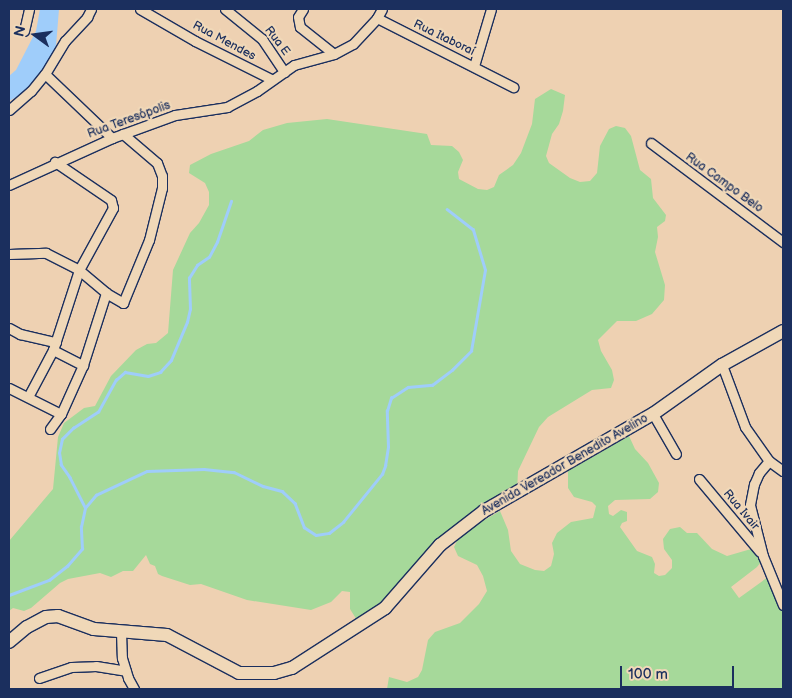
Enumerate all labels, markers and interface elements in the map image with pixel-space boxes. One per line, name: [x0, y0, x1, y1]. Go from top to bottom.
north arrow: [10, 10, 60, 60]
street label: Rua Itaboraí: [411, 17, 477, 59]
street label: Rua Mendes: [190, 18, 258, 64]
street label: Rua E: [261, 23, 293, 59]
text: N: [10, 24, 29, 38]
street label: Rua Teresópolis: [85, 98, 173, 142]
street label: Rua Campo Belo: [682, 150, 766, 216]
street label: Avenida Vereador Benedito Avelino: [479, 411, 651, 519]
street label: Rua Ivair: [720, 487, 762, 533]
scale bar: [622, 656, 736, 688]
text: 100 m: [628, 665, 668, 684]

